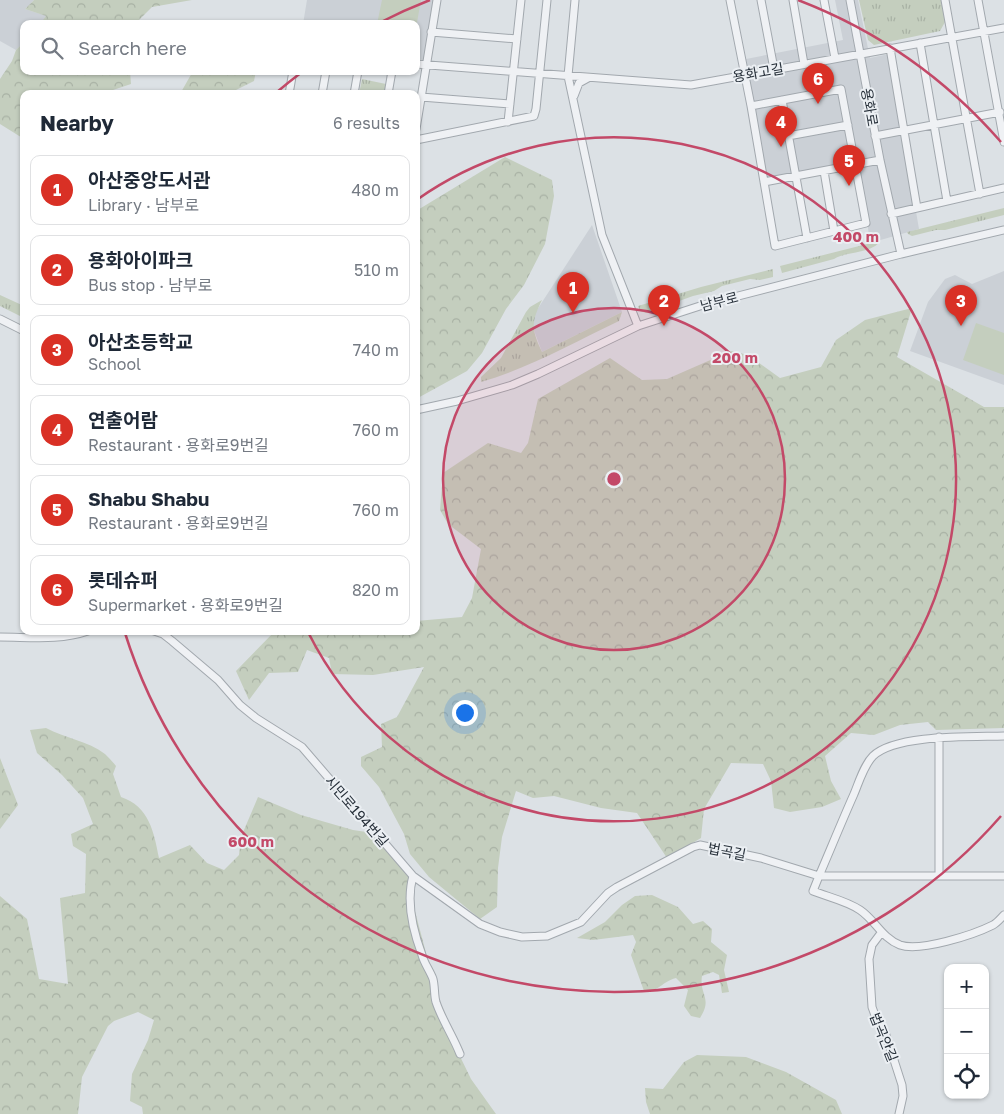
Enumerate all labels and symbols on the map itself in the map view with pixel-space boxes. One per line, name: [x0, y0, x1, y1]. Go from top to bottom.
street label: 용화고길: [731, 59, 785, 85]
pin: 6: [802, 63, 834, 104]
street label: 용화로: [858, 86, 882, 128]
pin: 4: [765, 106, 797, 147]
pin: 5: [833, 145, 865, 186]
text: 400 m: [833, 227, 879, 245]
pin: 1: [557, 272, 589, 313]
pin: 2: [648, 285, 680, 326]
pin: 3: [945, 285, 977, 326]
street label: 남부로: [698, 288, 740, 314]
text: 200 m: [712, 348, 758, 366]
centre of rings: [605, 470, 623, 488]
your location: [452, 700, 478, 726]
street label: 시민로194번길: [322, 772, 392, 850]
text: 600 m: [228, 832, 274, 850]
street label: 법곡길: [706, 839, 748, 863]
street label: 법곡안길: [866, 1010, 902, 1064]

